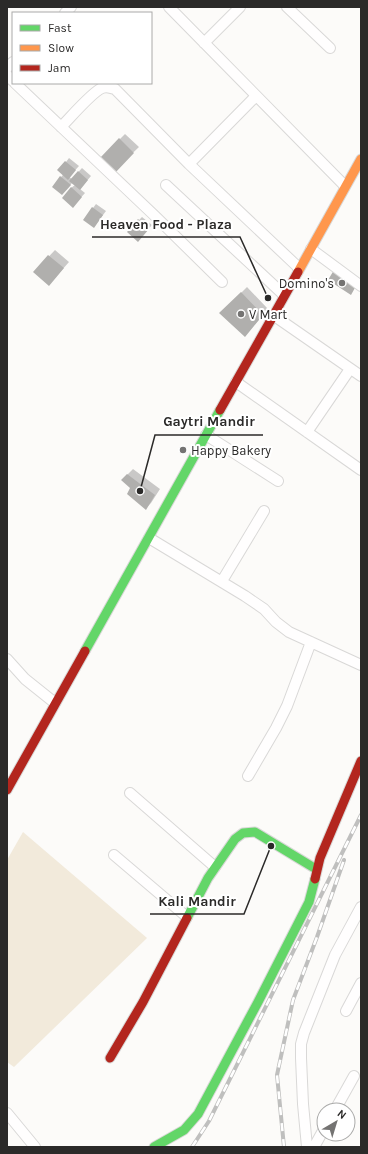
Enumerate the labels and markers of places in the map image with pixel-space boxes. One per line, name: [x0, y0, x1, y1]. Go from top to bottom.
callout: Heaven Food - Plaza: [92, 211, 240, 237]
place label: Domino's: [279, 276, 334, 291]
marker: Domino's: [337, 278, 347, 288]
place label: V Mart: [249, 307, 287, 322]
marker: V Mart: [236, 309, 246, 319]
callout: Gaytri Mandir: [155, 409, 263, 435]
place label: Happy Bakery: [191, 443, 271, 458]
marker: Happy Bakery: [178, 445, 188, 455]
callout: Kali Mandir: [150, 888, 244, 914]

